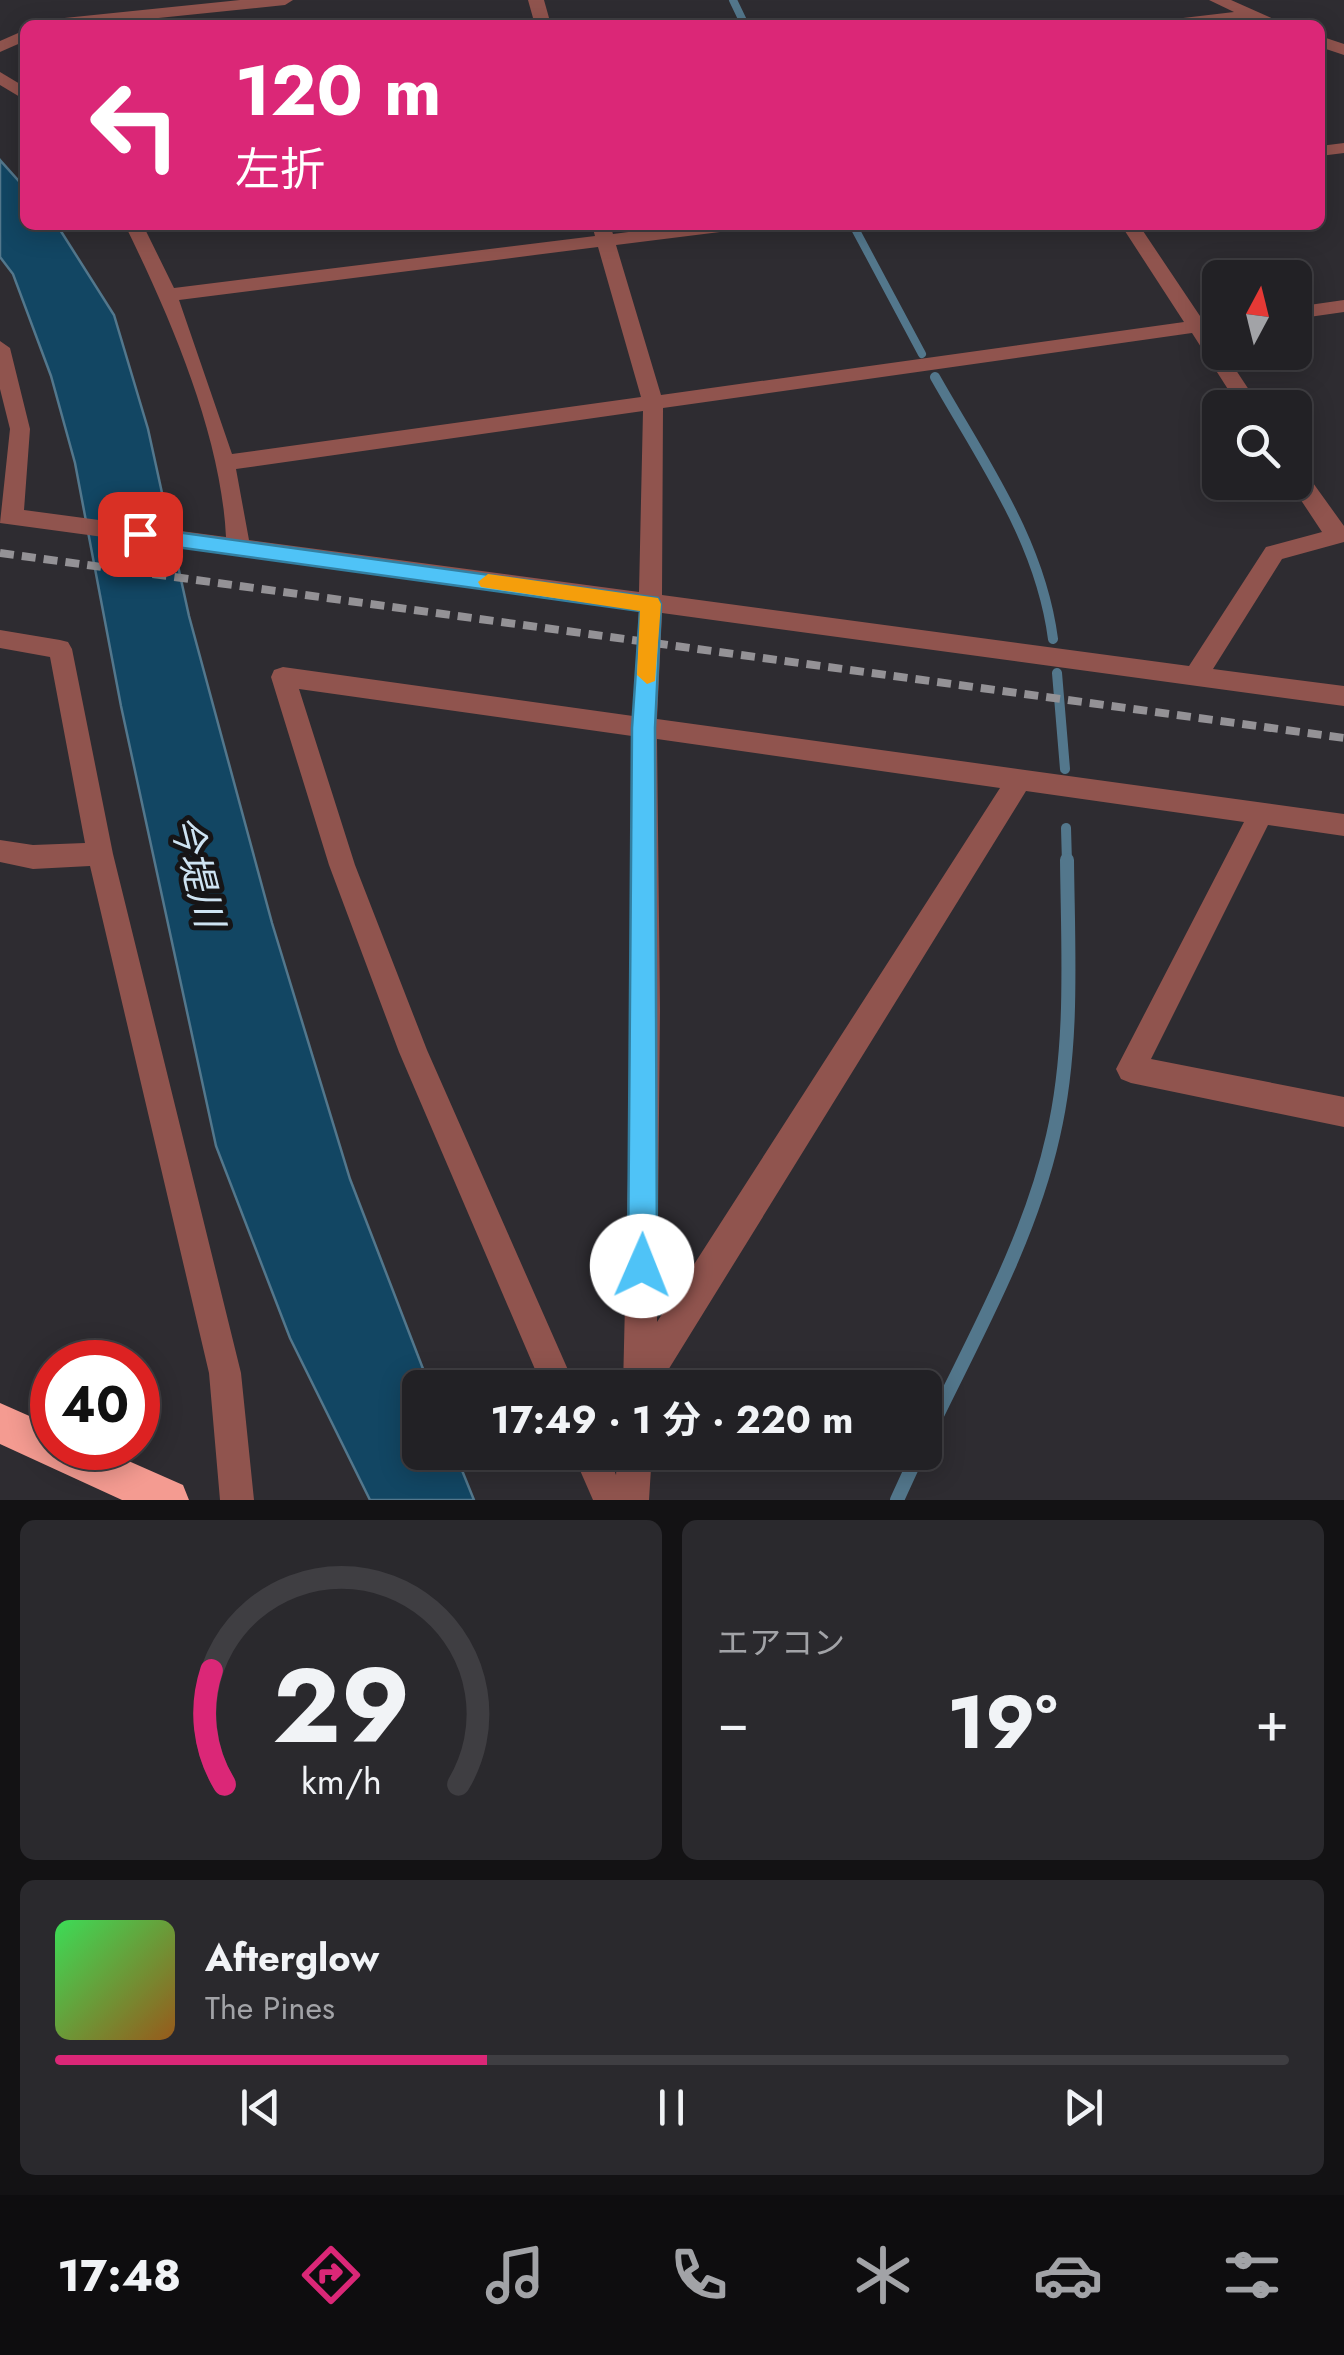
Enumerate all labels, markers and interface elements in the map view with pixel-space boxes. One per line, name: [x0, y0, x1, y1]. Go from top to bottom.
text: 120 m: [235, 40, 441, 141]
icon: left: [70, 60, 200, 190]
text: 左折: [235, 137, 325, 202]
north arrow: [1202, 260, 1312, 370]
map controls: [1202, 260, 1312, 500]
button: search: [1202, 390, 1312, 500]
pin: [98, 492, 183, 577]
icon: arrive: [113, 507, 168, 562]
water label: 今堤川: [157, 809, 239, 937]
position arrow: [590, 1214, 694, 1318]
speed limit sign: 40: [30, 1340, 160, 1470]
text: 17:49 · 1 分 · 220 m: [491, 1392, 853, 1447]
text: エアコン: [717, 1620, 845, 1666]
text: 29: [272, 1631, 410, 1781]
text: 19°: [947, 1668, 1058, 1776]
text: −: [717, 1682, 749, 1762]
text: +: [1255, 1682, 1289, 1762]
text: km/h: [301, 1756, 381, 1807]
text: Afterglow: [205, 1930, 379, 1985]
text: The Pines: [205, 1985, 335, 2031]
icon: previous: [233, 2080, 288, 2135]
icon: pause: [644, 2080, 699, 2135]
icon: next: [1056, 2080, 1111, 2135]
icon: directions: [296, 2240, 366, 2310]
icon: music: [480, 2240, 550, 2310]
icon: phone: [664, 2240, 734, 2310]
icon: climate: [848, 2240, 918, 2310]
icon: car: [1033, 2240, 1103, 2310]
icon: filters: [1217, 2240, 1287, 2310]
text: 17:48: [57, 2243, 181, 2308]

